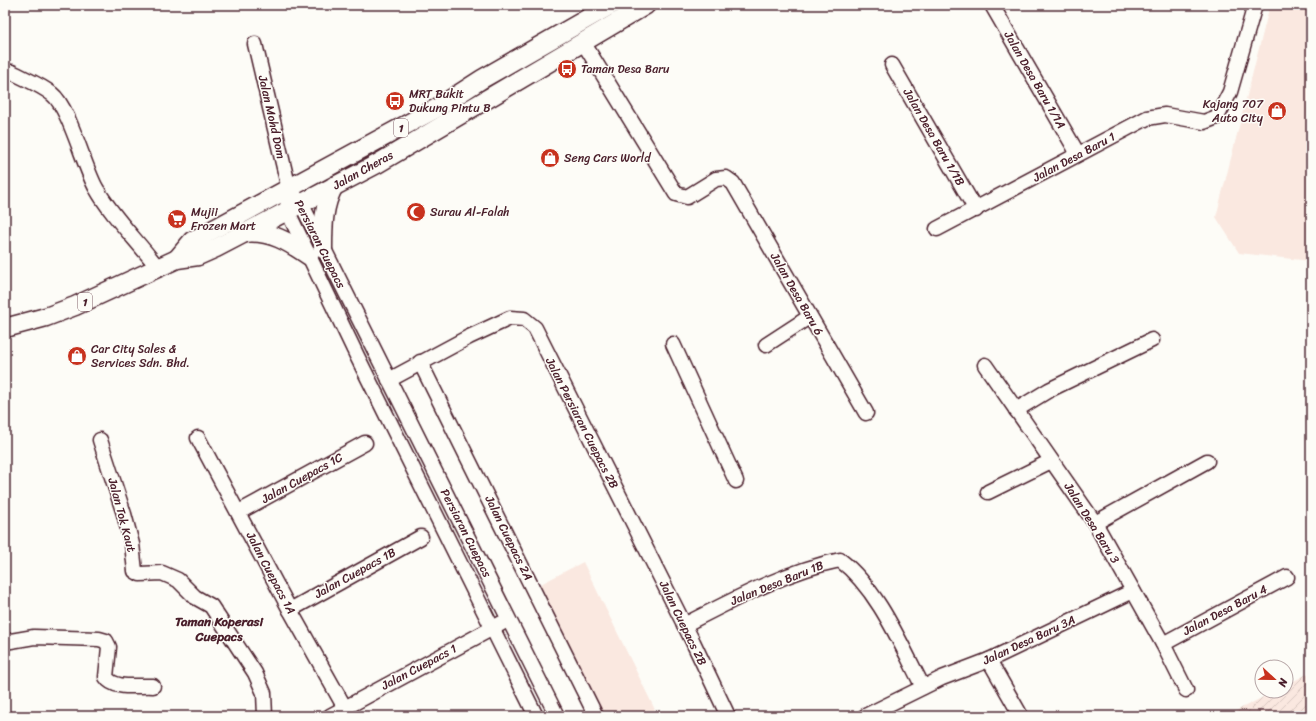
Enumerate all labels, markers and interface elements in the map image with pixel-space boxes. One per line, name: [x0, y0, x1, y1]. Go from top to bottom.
street label: Jalan Desa Baru 1/1A: [997, 26, 1072, 133]
bus stop icon: Taman Desa Baru: [556, 58, 578, 80]
place label: Taman Desa Baru: [581, 58, 670, 80]
street label: Jalan Mohd Dom: [251, 72, 292, 161]
place label: MRT Bukit Dukung Pintu B: [409, 83, 491, 119]
street label: Jalan Desa Baru 1/1B: [897, 83, 971, 190]
bus stop icon: MRT Bukit Dukung Pintu B: [384, 90, 406, 112]
place label: Kajang 707 Auto City: [1203, 93, 1264, 129]
shop icon: Kajang 707 Auto City: [1266, 100, 1288, 122]
road number: 1: [394, 119, 408, 137]
street label: Jalan Desa Baru 1: [1028, 126, 1119, 189]
street label: Jalan Cheras: [328, 144, 398, 196]
shop icon: Seng Cars World: [539, 147, 561, 169]
place label: Seng Cars World: [564, 147, 652, 169]
street label: Persiaran Cuepacs: [288, 196, 352, 293]
place label: Mujii Frozen Mart: [191, 201, 256, 237]
mosque icon: Surau Al-Falah: [405, 201, 427, 223]
place label: Surau Al-Falah: [430, 201, 510, 223]
supermarket icon: Mujii Frozen Mart: [166, 208, 188, 230]
street label: Jalan Desa Baru 6: [764, 247, 830, 340]
road number: 1: [78, 293, 92, 311]
place label: Car City Sales & Services Sdn. Bhd.: [91, 338, 190, 374]
shop icon: Car City Sales & Services Sdn. Bhd.: [66, 345, 88, 367]
street label: Jalan Persiaran Cuepacs 2B: [539, 353, 625, 493]
street label: Jalan Cuepacs 1C: [256, 446, 347, 510]
street label: Jalan Tok Kaut: [101, 474, 143, 555]
street label: Jalan Desa Baru 3: [1058, 477, 1126, 568]
street label: Persiaran Cuepacs: [434, 485, 498, 582]
street label: Jalan Cuepacs 2A: [478, 491, 539, 585]
street label: Jalan Cuepacs 1A: [240, 527, 302, 618]
street label: Jalan Cuepacs 1B: [309, 541, 400, 605]
street label: Jalan Desa Baru 1B: [726, 554, 827, 612]
street label: Jalan Cuepacs 2B: [652, 576, 713, 670]
street label: Jalan Desa Baru 4: [1178, 578, 1272, 642]
street label: Jalan Desa Baru 3A: [978, 609, 1079, 672]
district label: Taman Koperasi Cuepacs: [175, 610, 264, 648]
street label: Jalan Cuepacs 1: [376, 638, 461, 697]
north arrow: [1254, 659, 1294, 699]
text: N: [1272, 675, 1293, 690]

